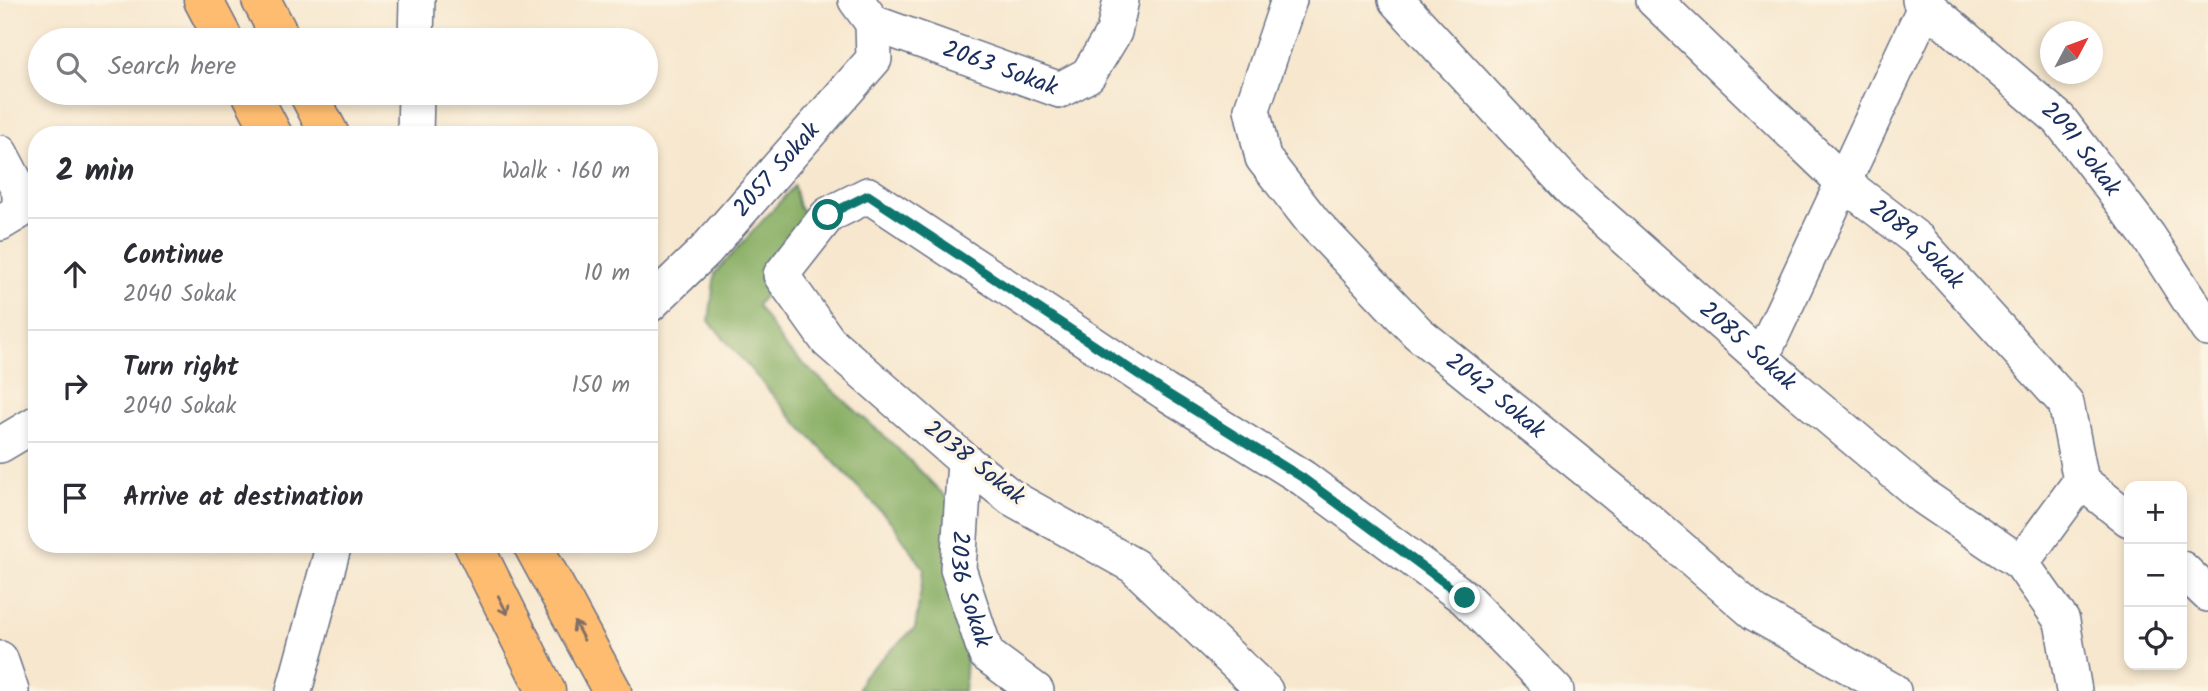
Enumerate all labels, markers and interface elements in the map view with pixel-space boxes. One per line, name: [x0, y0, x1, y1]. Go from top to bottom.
north arrow: [2040, 21, 2103, 84]
search box: [28, 28, 658, 105]
street label: 2063 Sokak: [937, 30, 1064, 107]
text: Search here: [108, 46, 236, 88]
icon: search: [52, 48, 90, 86]
street label: 2091 Sokak: [2032, 92, 2131, 206]
street label: 2057 Sokak: [723, 112, 830, 227]
text: 2 min: [56, 148, 134, 196]
text: Walk · 160 m: [502, 154, 630, 190]
street label: 2089 Sokak: [1860, 189, 1974, 299]
route start: [812, 199, 843, 230]
text: Continue: [123, 235, 224, 277]
icon: ahead: [56, 255, 94, 293]
text: 10 m: [584, 256, 630, 292]
text: 2040 Sokak: [123, 277, 236, 313]
street label: 2085 Sokak: [1690, 292, 1806, 401]
street label: 2042 Sokak: [1436, 343, 1555, 449]
text: Turn right: [123, 347, 239, 389]
icon: right: [56, 367, 94, 405]
text: 150 m: [571, 368, 630, 404]
text: 2040 Sokak: [123, 389, 236, 425]
street label: 2038 Sokak: [914, 410, 1034, 516]
text: Arrive at destination: [123, 477, 363, 519]
icon: arrive: [56, 479, 94, 517]
map controls: [2124, 481, 2187, 670]
button: +: [2124, 481, 2187, 544]
street label: 2036 Sokak: [938, 530, 1002, 654]
button: −: [2124, 544, 2187, 607]
route end: [1449, 582, 1480, 613]
one-way arrow: [497, 594, 511, 615]
button: locate: [2124, 607, 2187, 670]
one-way arrow: [572, 621, 585, 642]

